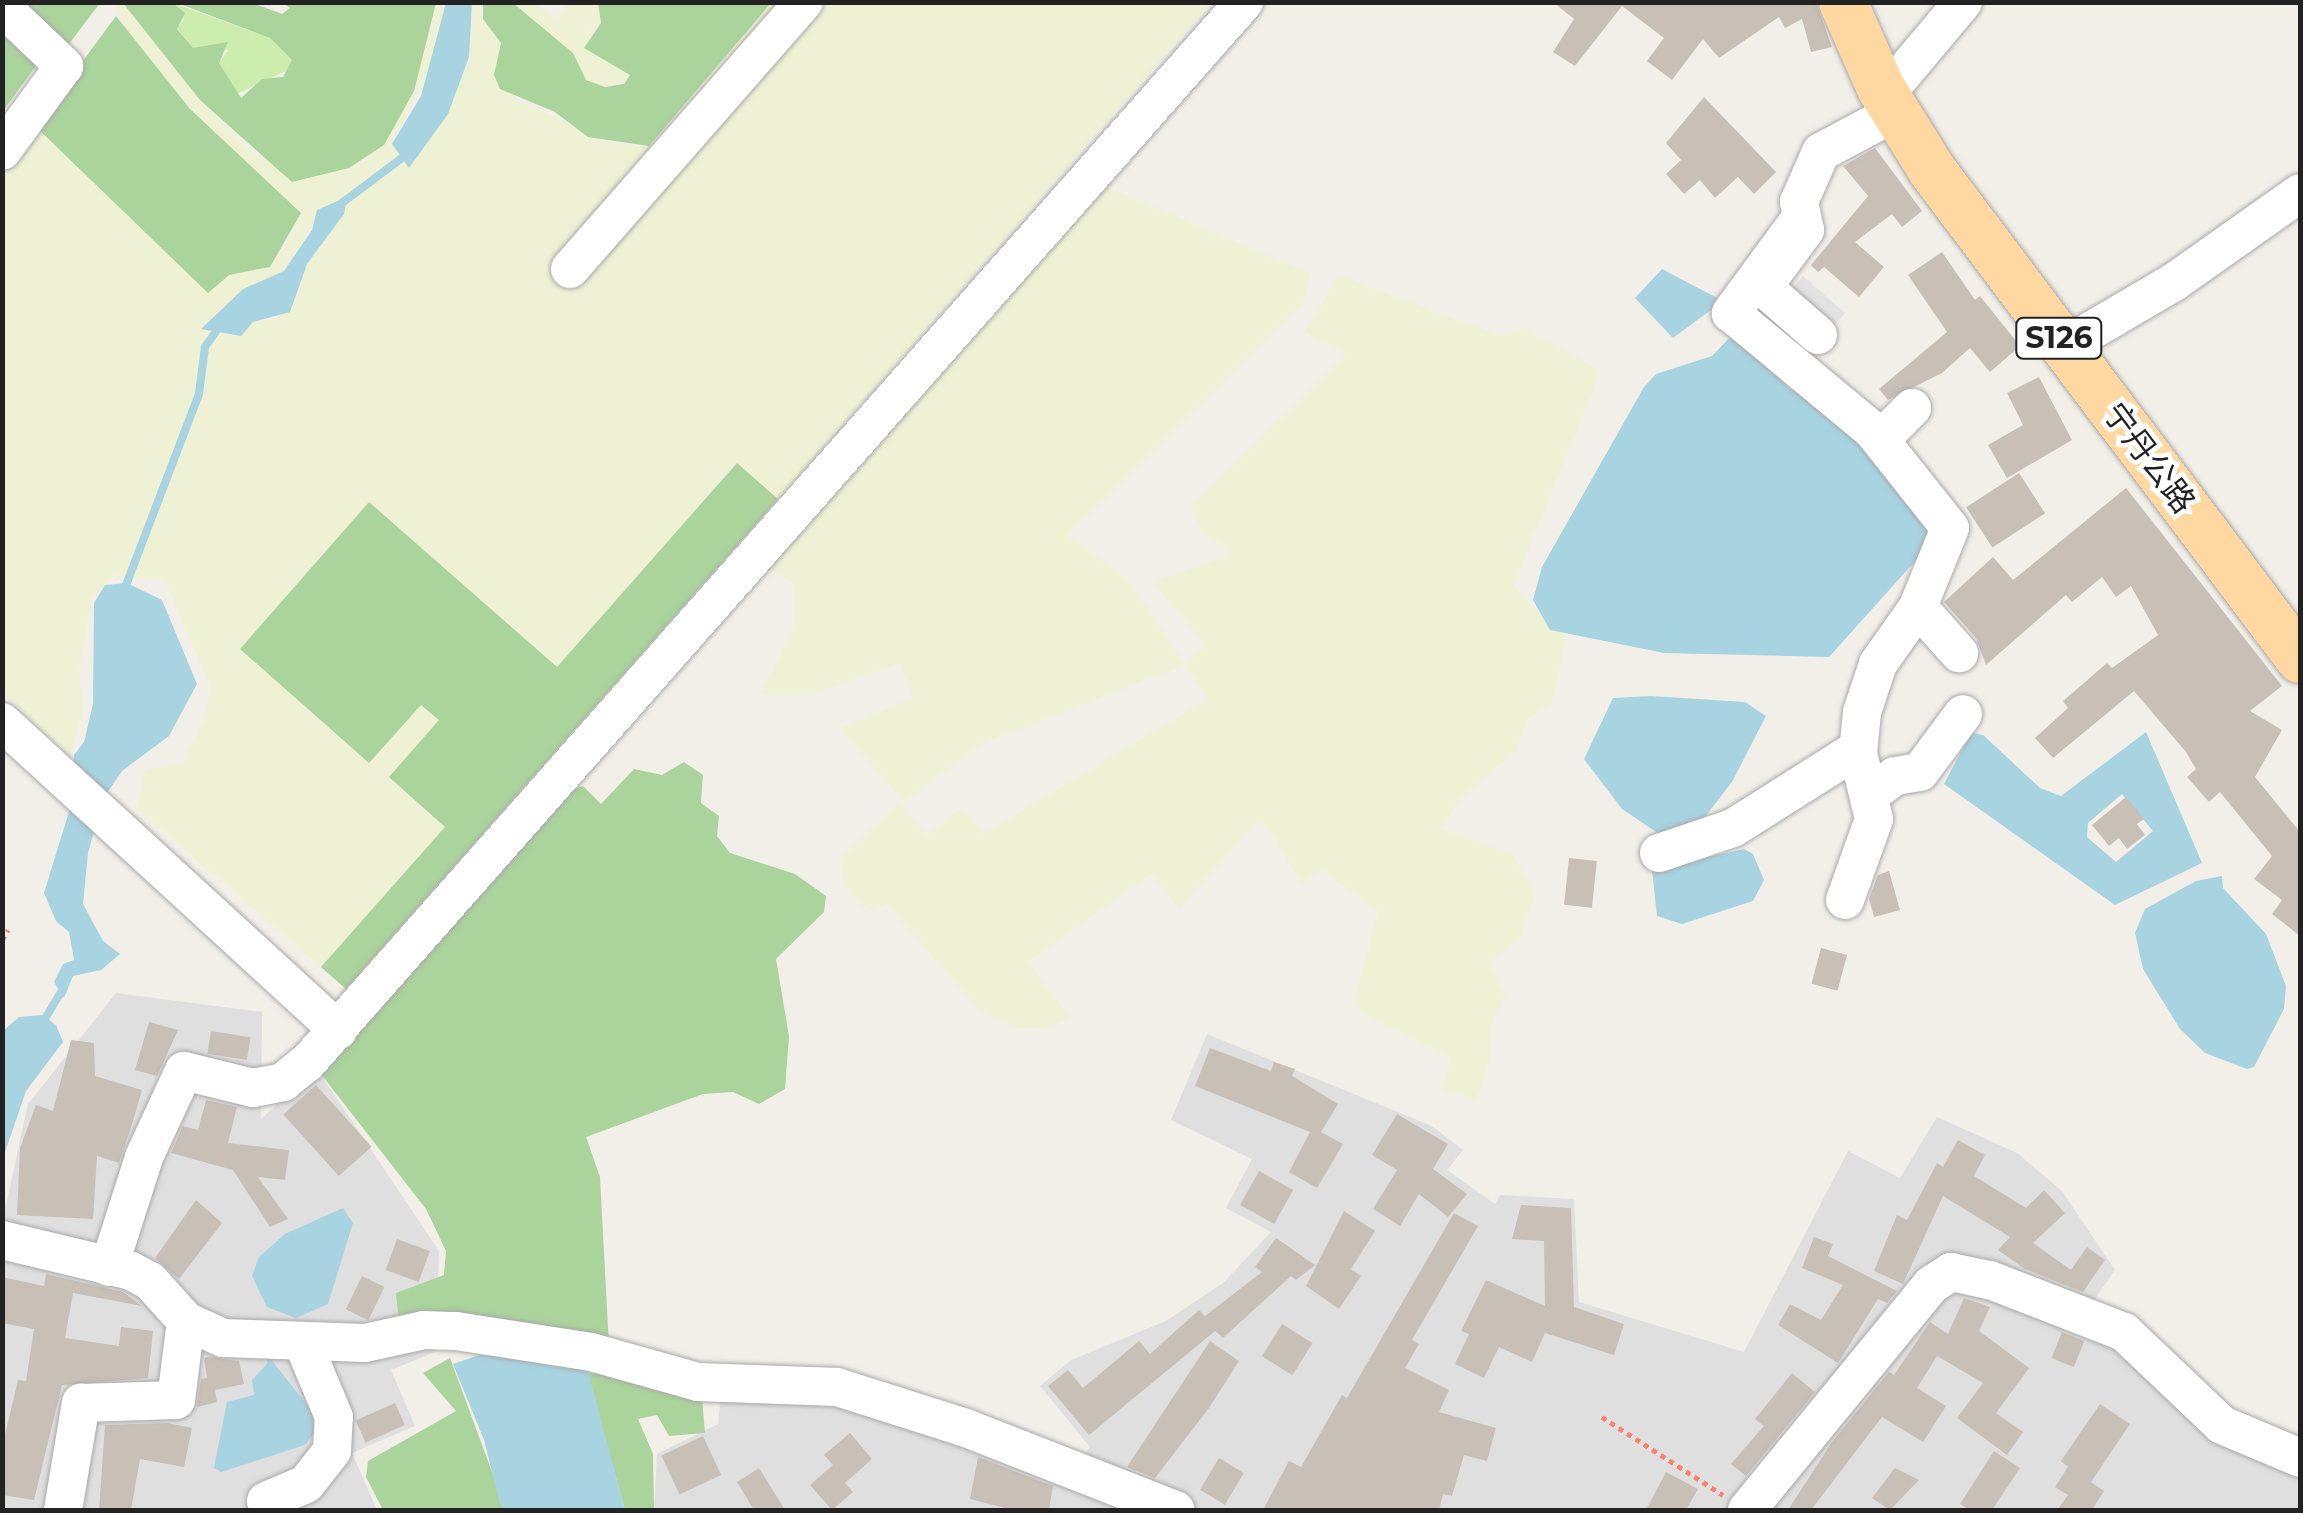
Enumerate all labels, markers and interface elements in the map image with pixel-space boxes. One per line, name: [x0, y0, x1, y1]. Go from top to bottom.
road number: S126: [2014, 313, 2104, 363]
street label: 宁丹公路: [2095, 395, 2203, 521]

